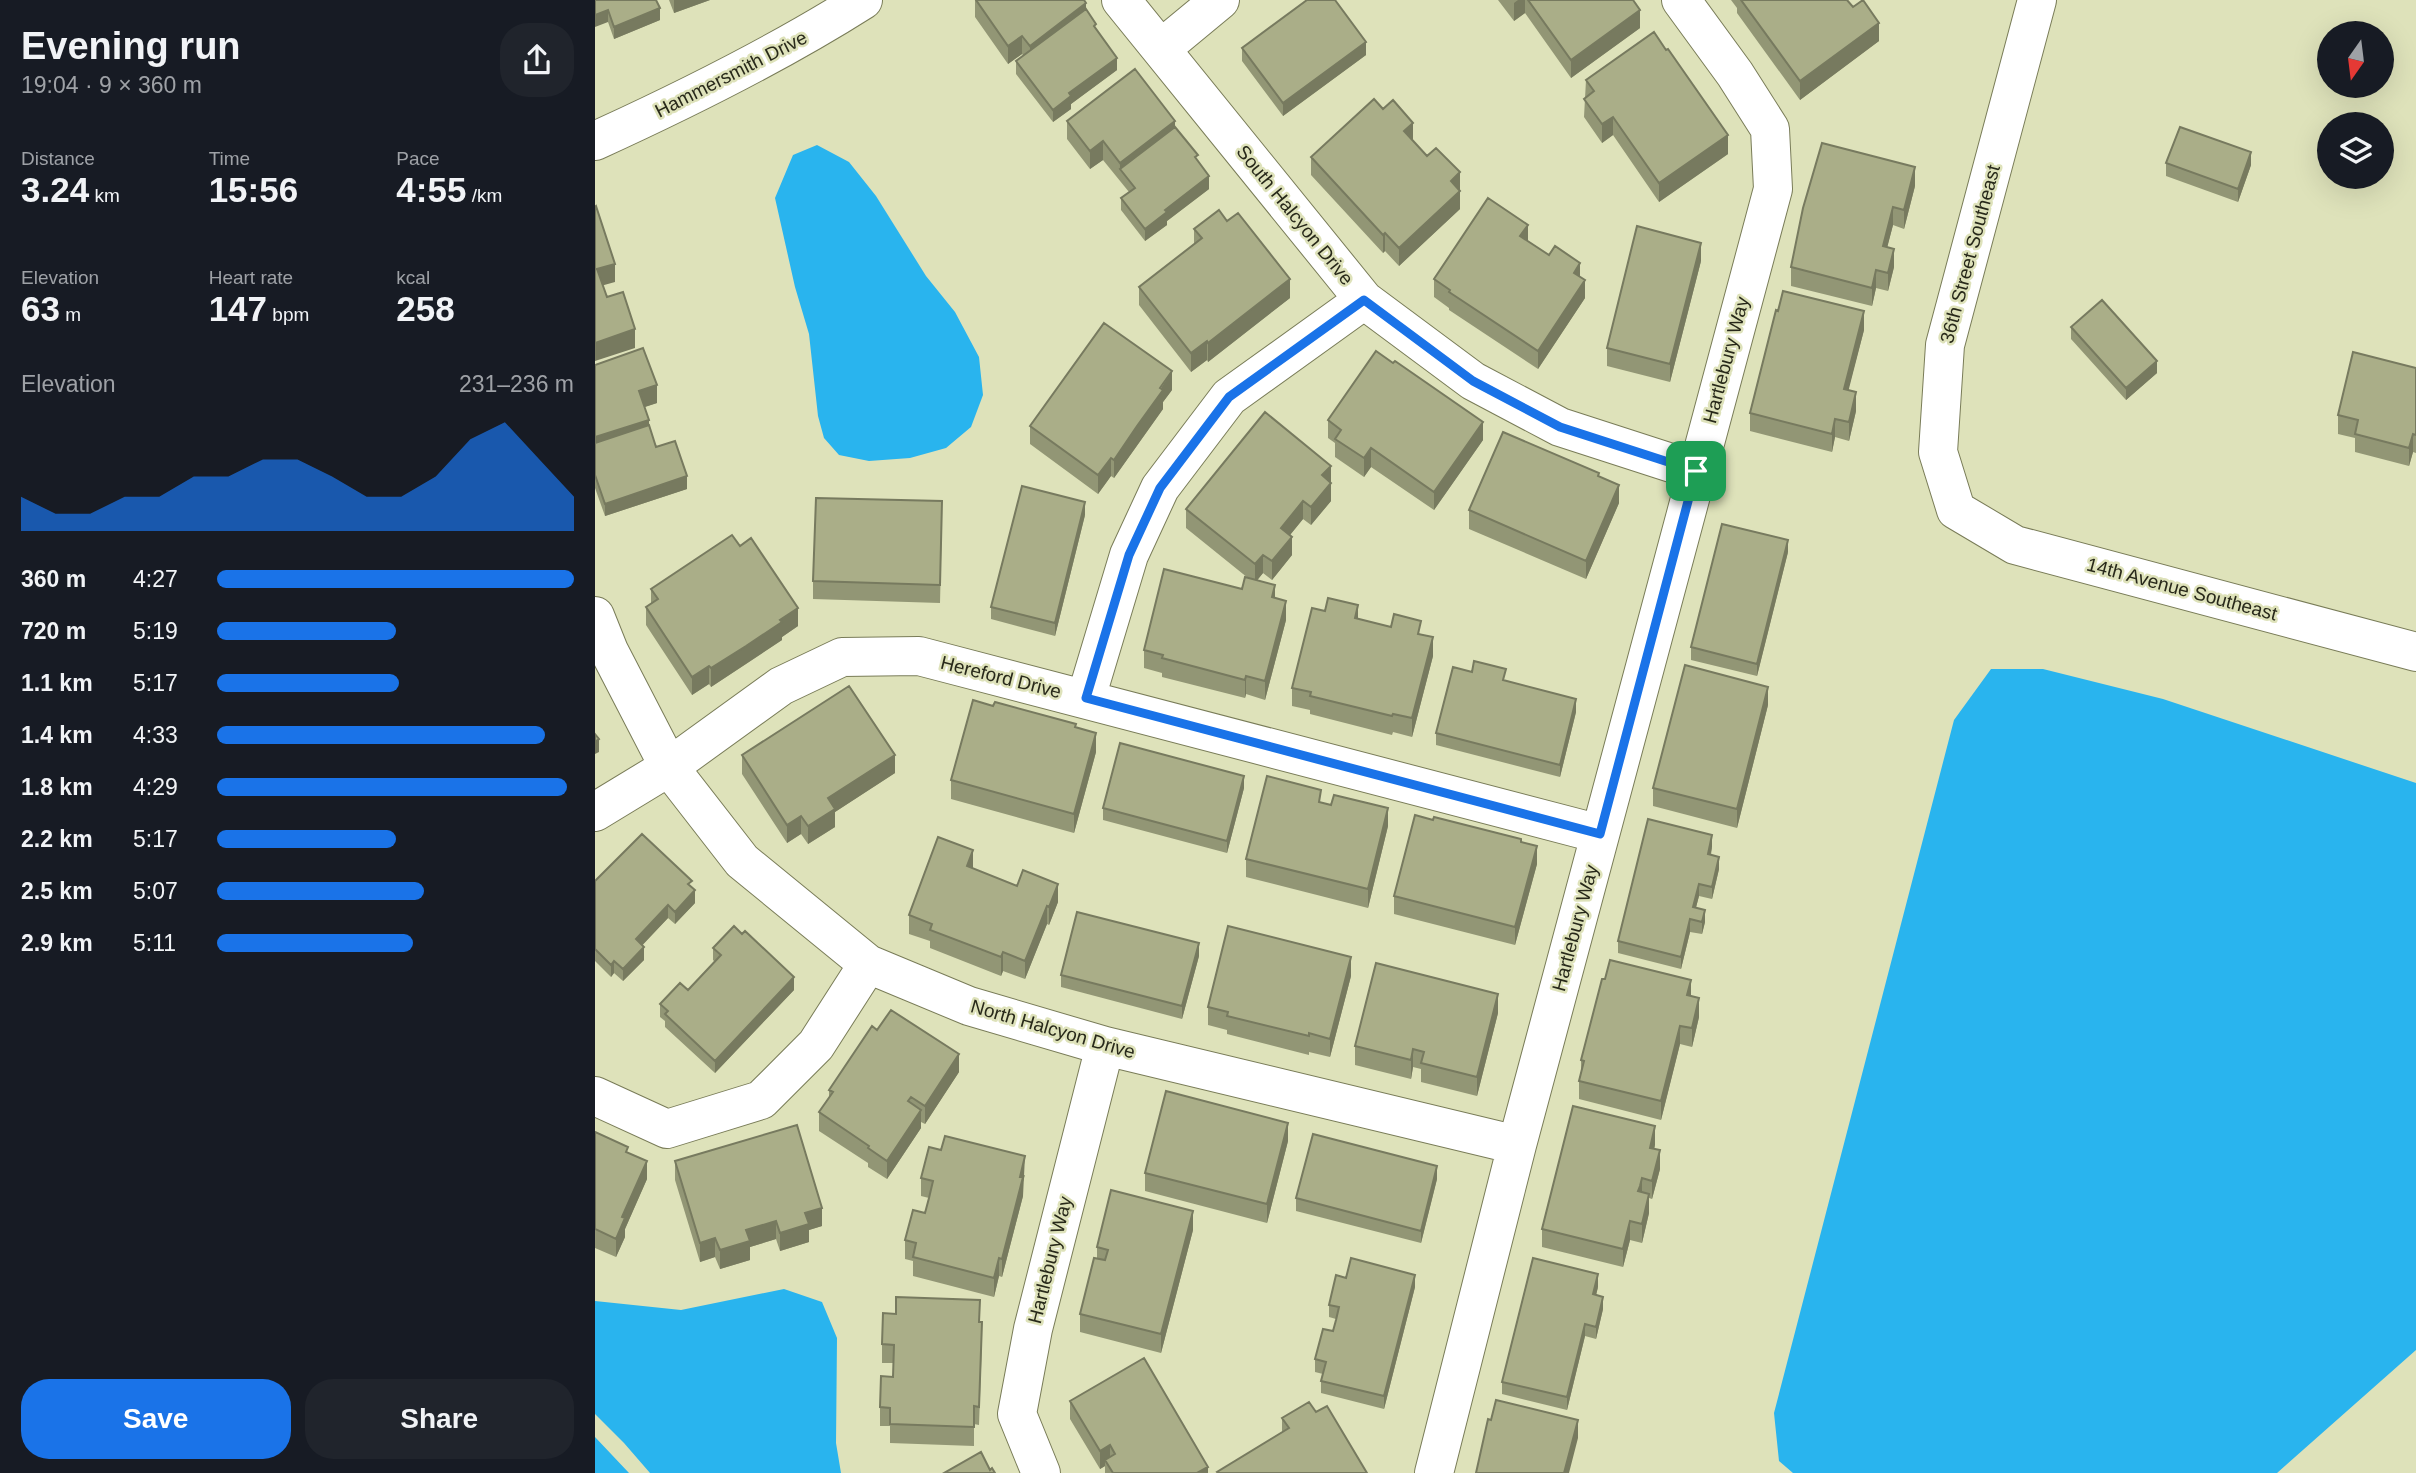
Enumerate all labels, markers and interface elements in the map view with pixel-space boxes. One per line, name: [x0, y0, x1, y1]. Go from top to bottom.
north arrow: [2317, 21, 2394, 98]
map controls: [2317, 21, 2394, 189]
button: share: [500, 23, 574, 97]
text: Evening run: [21, 25, 241, 67]
street label: Hammersmith Drive: [651, 27, 811, 121]
text: 19:04 · 9 × 360 m: [21, 72, 202, 98]
button: layers: [2317, 112, 2394, 189]
street label: South Halcyon Drive: [1232, 141, 1358, 289]
text: Distance: [21, 148, 95, 169]
text: Time: [209, 148, 250, 169]
text: Pace: [396, 148, 440, 169]
street label: 36th Street Southeast: [1936, 162, 2004, 345]
text: 3.24: [21, 170, 89, 209]
text: 15:56: [209, 170, 298, 209]
text: 4:55: [396, 170, 466, 209]
text: km: [89, 185, 120, 206]
text: /km: [466, 185, 502, 206]
text: Elevation: [21, 267, 99, 288]
text: Heart rate: [209, 267, 293, 288]
text: kcal: [396, 267, 430, 288]
text: 63: [21, 289, 60, 328]
text: 147: [209, 289, 267, 328]
text: 258: [396, 289, 455, 328]
street label: Hartlebury Way: [1699, 294, 1753, 426]
text: m: [60, 304, 81, 325]
text: bpm: [267, 304, 309, 325]
text: Elevation: [21, 371, 116, 397]
text: 231–236 m: [459, 371, 574, 397]
pin: [1666, 441, 1726, 501]
icon: arrive: [1677, 452, 1715, 490]
street label: 14th Avenue Southeast: [2085, 553, 2280, 625]
text: 360 m: [21, 566, 86, 592]
text: 4:27: [133, 566, 178, 592]
text: 720 m: [21, 618, 86, 644]
text: 5:19: [133, 618, 178, 644]
street label: Hereford Drive: [939, 652, 1063, 702]
text: 1.1 km: [21, 670, 93, 696]
text: 5:17: [133, 670, 178, 696]
text: 1.4 km: [21, 722, 93, 748]
text: 4:33: [133, 722, 178, 748]
text: 1.8 km: [21, 774, 93, 800]
text: 4:29: [133, 774, 178, 800]
text: 2.2 km: [21, 826, 93, 852]
text: 5:17: [133, 826, 178, 852]
street label: Hartlebury Way: [1548, 862, 1602, 994]
text: 2.5 km: [21, 878, 93, 904]
text: 5:07: [133, 878, 178, 904]
text: 2.9 km: [21, 930, 93, 956]
text: 5:11: [133, 930, 176, 956]
street label: North Halcyon Drive: [968, 995, 1138, 1063]
street label: Hartlebury Way: [1024, 1194, 1076, 1326]
button: Save: [21, 1379, 291, 1459]
button: Share: [305, 1379, 574, 1459]

